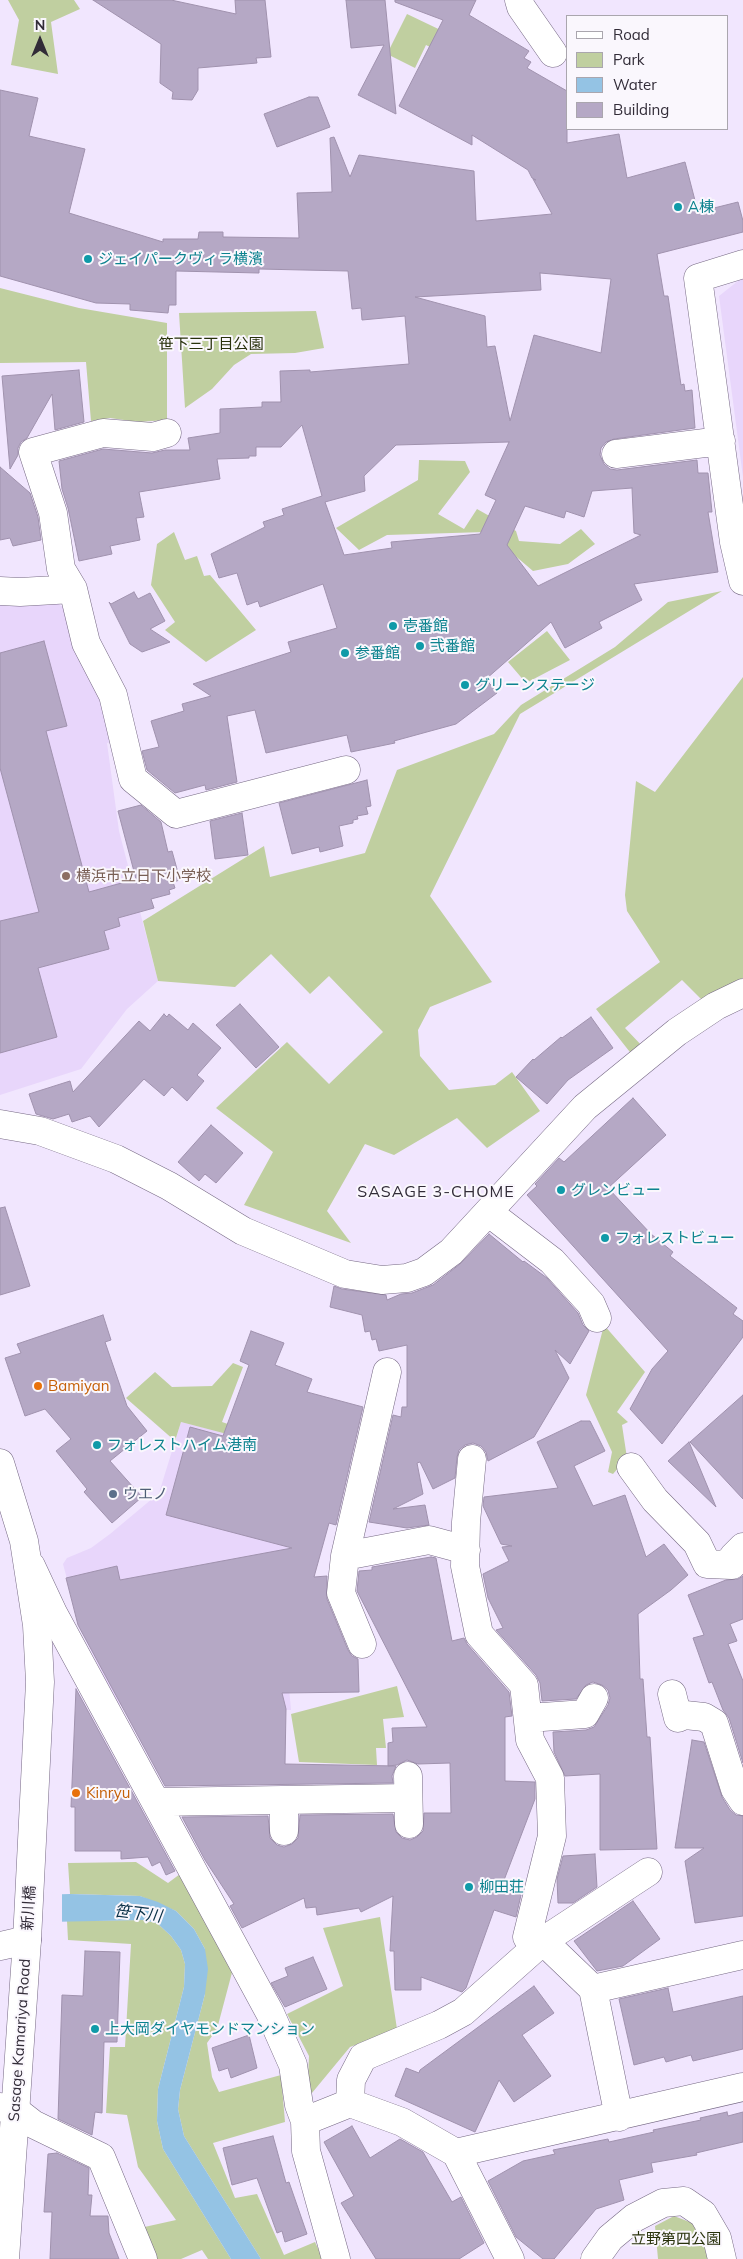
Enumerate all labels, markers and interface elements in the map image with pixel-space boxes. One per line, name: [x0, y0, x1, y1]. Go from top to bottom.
north arrow: [15, 15, 65, 65]
legend: [566, 15, 728, 130]
text: N: [35, 16, 45, 34]
text: Road: [613, 25, 650, 44]
text: Park: [613, 50, 645, 69]
text: Water: [613, 75, 657, 94]
text: Building: [613, 100, 669, 119]
place label: A棟: [688, 198, 714, 216]
marker: A棟: [672, 201, 684, 213]
place label: ジェイパークヴィラ横濱: [98, 250, 263, 268]
marker: ジェイパークヴィラ横濱: [82, 253, 94, 265]
park label: 笹下三丁目公園: [159, 335, 263, 353]
place label: 壱番館: [403, 617, 448, 635]
marker: 壱番館: [387, 620, 399, 632]
place label: 弐番館: [430, 637, 475, 655]
marker: 弐番館: [414, 640, 426, 652]
place label: 参番館: [355, 644, 400, 662]
marker: 参番館: [339, 647, 351, 659]
place label: グリーンステージ: [475, 676, 595, 694]
marker: グリーンステージ: [459, 679, 471, 691]
place label: 横浜市立日下小学校: [76, 867, 211, 885]
marker: 横浜市立日下小学校: [60, 870, 72, 882]
place label: グレンビュー: [571, 1181, 661, 1199]
district label: SASAGE 3-CHOME: [355, 1182, 517, 1202]
marker: グレンビュー: [555, 1184, 567, 1196]
place label: フォレストビュー: [615, 1229, 735, 1247]
marker: フォレストビュー: [599, 1232, 611, 1244]
place label: Bamiyan: [48, 1377, 110, 1395]
marker: Bamiyan: [32, 1380, 44, 1392]
place label: フォレストハイム港南: [107, 1436, 257, 1454]
marker: フォレストハイム港南: [91, 1439, 103, 1451]
place label: ウエノ: [123, 1485, 168, 1503]
marker: ウエノ: [107, 1488, 119, 1500]
place label: Kinryu: [86, 1784, 130, 1802]
marker: Kinryu: [70, 1787, 82, 1799]
place label: 柳田荘: [479, 1878, 524, 1896]
marker: 柳田荘: [463, 1881, 475, 1893]
street label: 新川橋: [19, 1885, 39, 1931]
water label: 笹下川: [113, 1902, 163, 1926]
street label: Sasage Kamariya Road: [5, 1958, 35, 2122]
place label: 上大岡ダイヤモンドマンション: [105, 2020, 315, 2038]
marker: 上大岡ダイヤモンドマンション: [89, 2023, 101, 2035]
park label: 立野第四公園: [631, 2230, 721, 2248]

